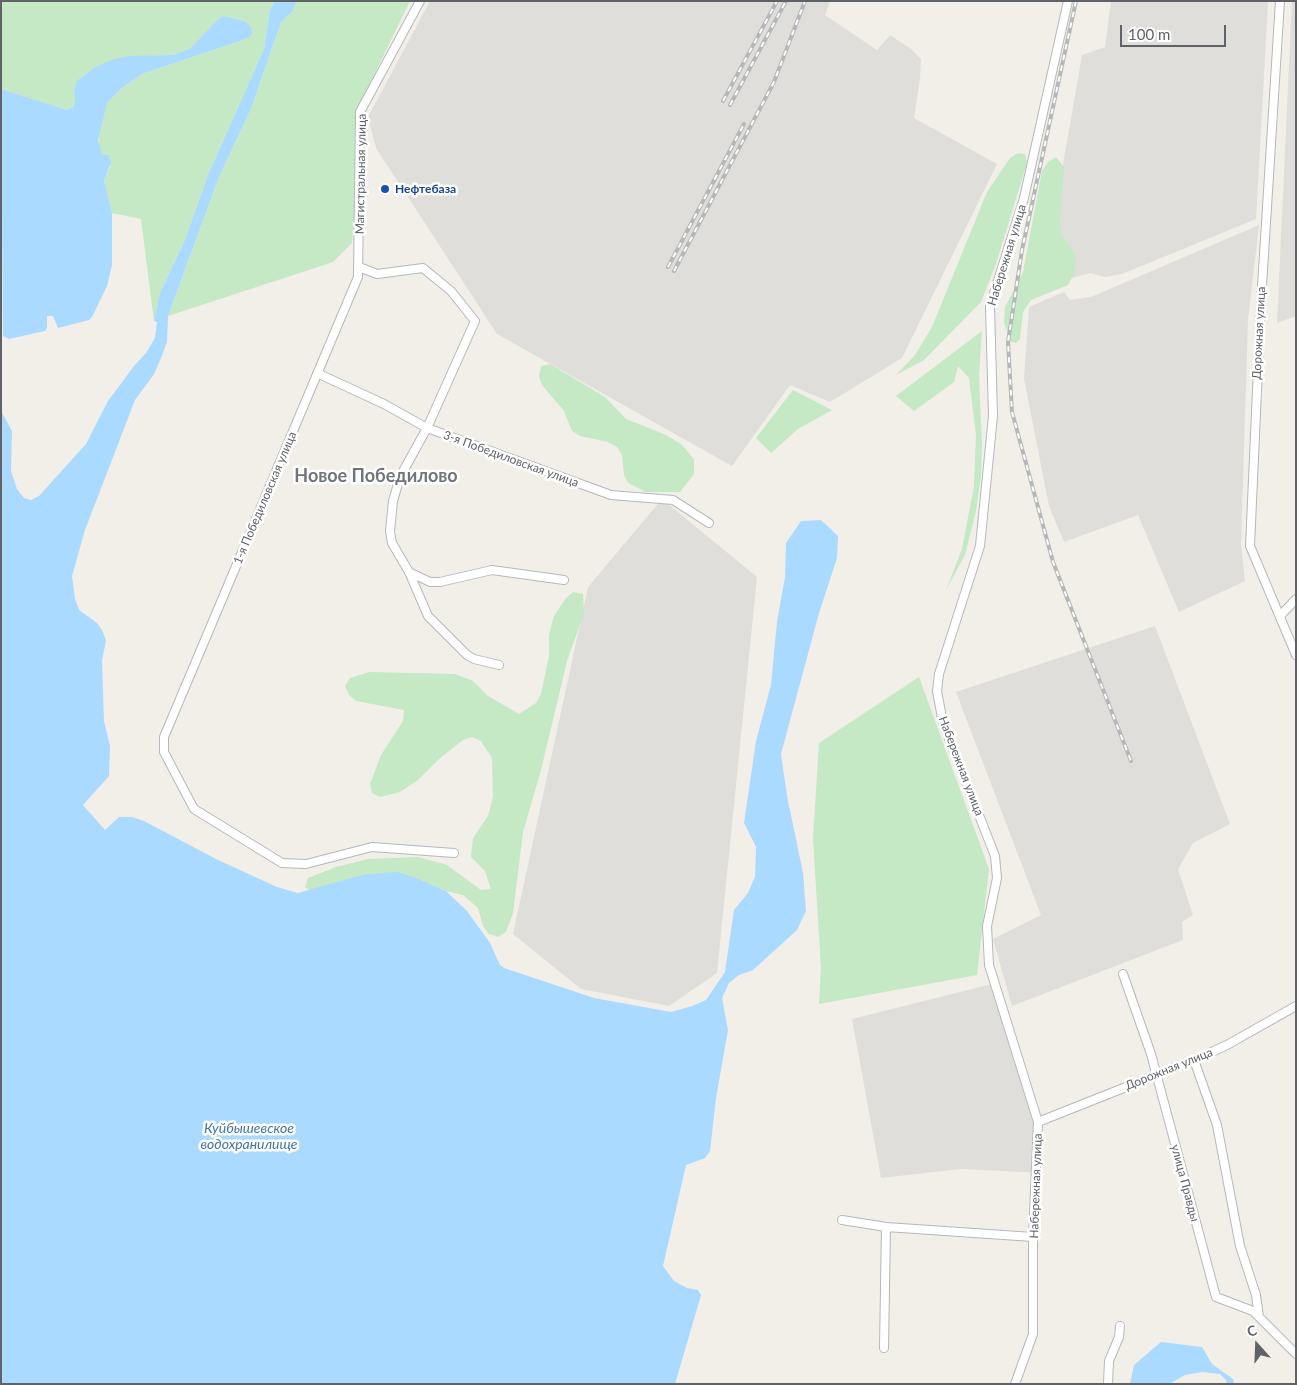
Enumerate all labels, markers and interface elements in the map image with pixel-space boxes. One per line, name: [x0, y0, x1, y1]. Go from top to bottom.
scale bar: [1122, 15, 1228, 47]
text: 100 m: [1128, 25, 1170, 43]
street label: Магистральная улица: [353, 114, 369, 234]
place label: Нефтебаза: [395, 182, 456, 196]
marker: Нефтебаза: [379, 183, 391, 195]
street label: Набережная улица: [985, 203, 1029, 307]
street label: Дорожная улица: [1249, 286, 1269, 380]
street label: 3-я Победиловская улица: [441, 428, 581, 490]
street label: 1-я Победиловская улица: [230, 429, 300, 567]
district label: Новое Победилово: [294, 465, 458, 487]
street label: Набережная улица: [935, 714, 987, 818]
street label: Дорожная улица: [1123, 1045, 1215, 1093]
water label: Куйбышевское водохранилище: [200, 1120, 298, 1152]
street label: Набережная улица: [1027, 1133, 1045, 1239]
street label: улица Правды: [1168, 1143, 1202, 1223]
north arrow: [1232, 1320, 1282, 1370]
text: С: [1244, 1321, 1259, 1340]

